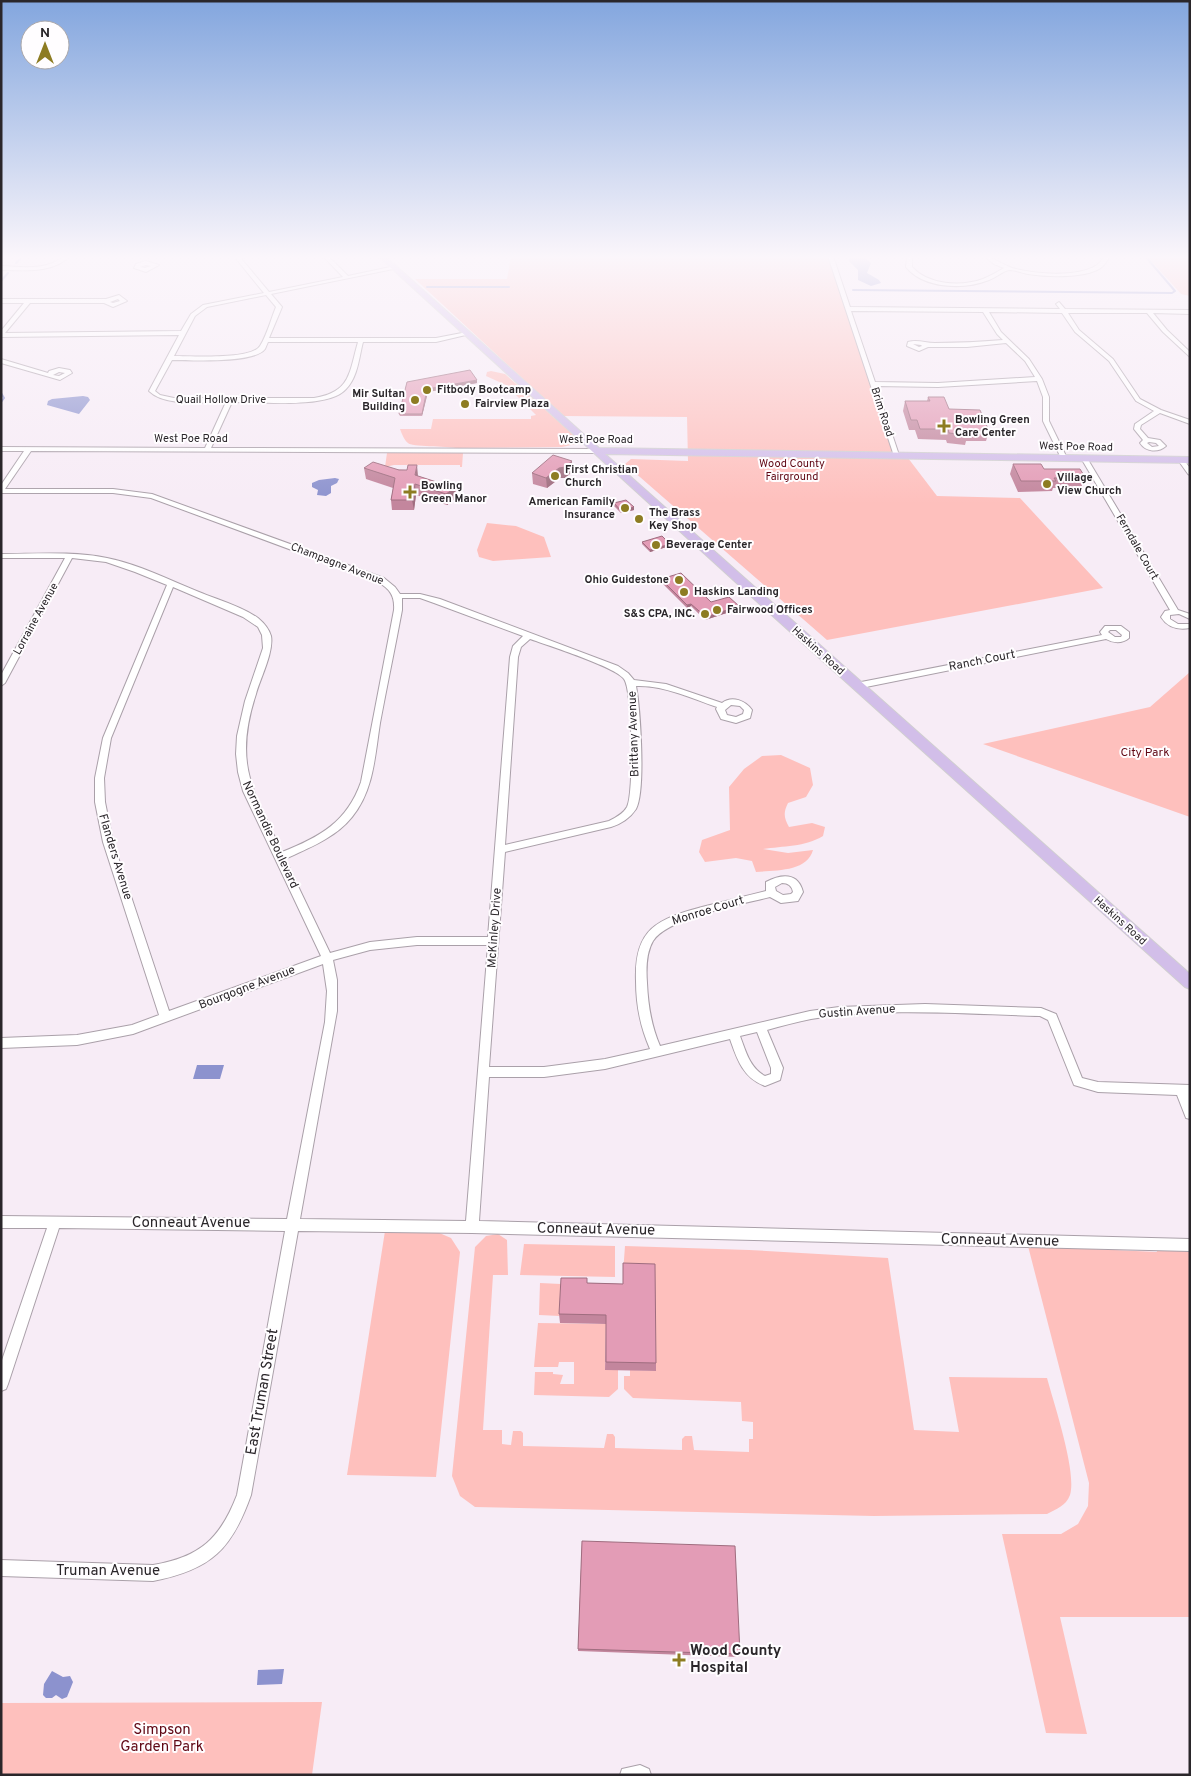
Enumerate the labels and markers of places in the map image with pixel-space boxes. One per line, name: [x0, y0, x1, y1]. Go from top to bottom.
place label: Fitbody Bootcamp: [437, 383, 531, 397]
marker: Fitbody Bootcamp: [421, 384, 433, 396]
place label: Mir Sultan Building: [352, 387, 405, 414]
marker: Mir Sultan Building: [409, 394, 421, 406]
place label: Fairview Plaza: [475, 397, 549, 411]
marker: Fairview Plaza: [459, 398, 471, 410]
place label: Bowling Green Care Center: [955, 413, 1030, 440]
marker: Bowling Green Care Center: [937, 419, 951, 433]
place label: First Christian Church: [565, 463, 638, 490]
marker: First Christian Church: [549, 470, 561, 482]
place label: Village View Church: [1057, 471, 1122, 498]
marker: Village View Church: [1041, 478, 1053, 490]
place label: Bowling Green Manor: [421, 479, 487, 506]
marker: Bowling Green Manor: [403, 485, 417, 499]
place label: American Family Insurance: [529, 495, 615, 522]
marker: American Family Insurance: [619, 502, 631, 514]
place label: The Brass Key Shop: [649, 506, 700, 533]
marker: The Brass Key Shop: [633, 513, 645, 525]
place label: Beverage Center: [666, 538, 752, 552]
marker: Beverage Center: [650, 539, 662, 551]
place label: Ohio Guidestone: [585, 573, 669, 587]
marker: Ohio Guidestone: [673, 574, 685, 586]
place label: Haskins Landing: [694, 585, 779, 599]
marker: Haskins Landing: [678, 586, 690, 598]
place label: Fairwood Offices: [727, 603, 813, 617]
marker: Fairwood Offices: [711, 604, 723, 616]
place label: S&S CPA, INC.: [624, 607, 695, 621]
marker: S&S CPA, INC.: [699, 608, 711, 620]
place label: Wood County Hospital: [690, 1642, 782, 1678]
marker: Wood County Hospital: [672, 1653, 686, 1667]

